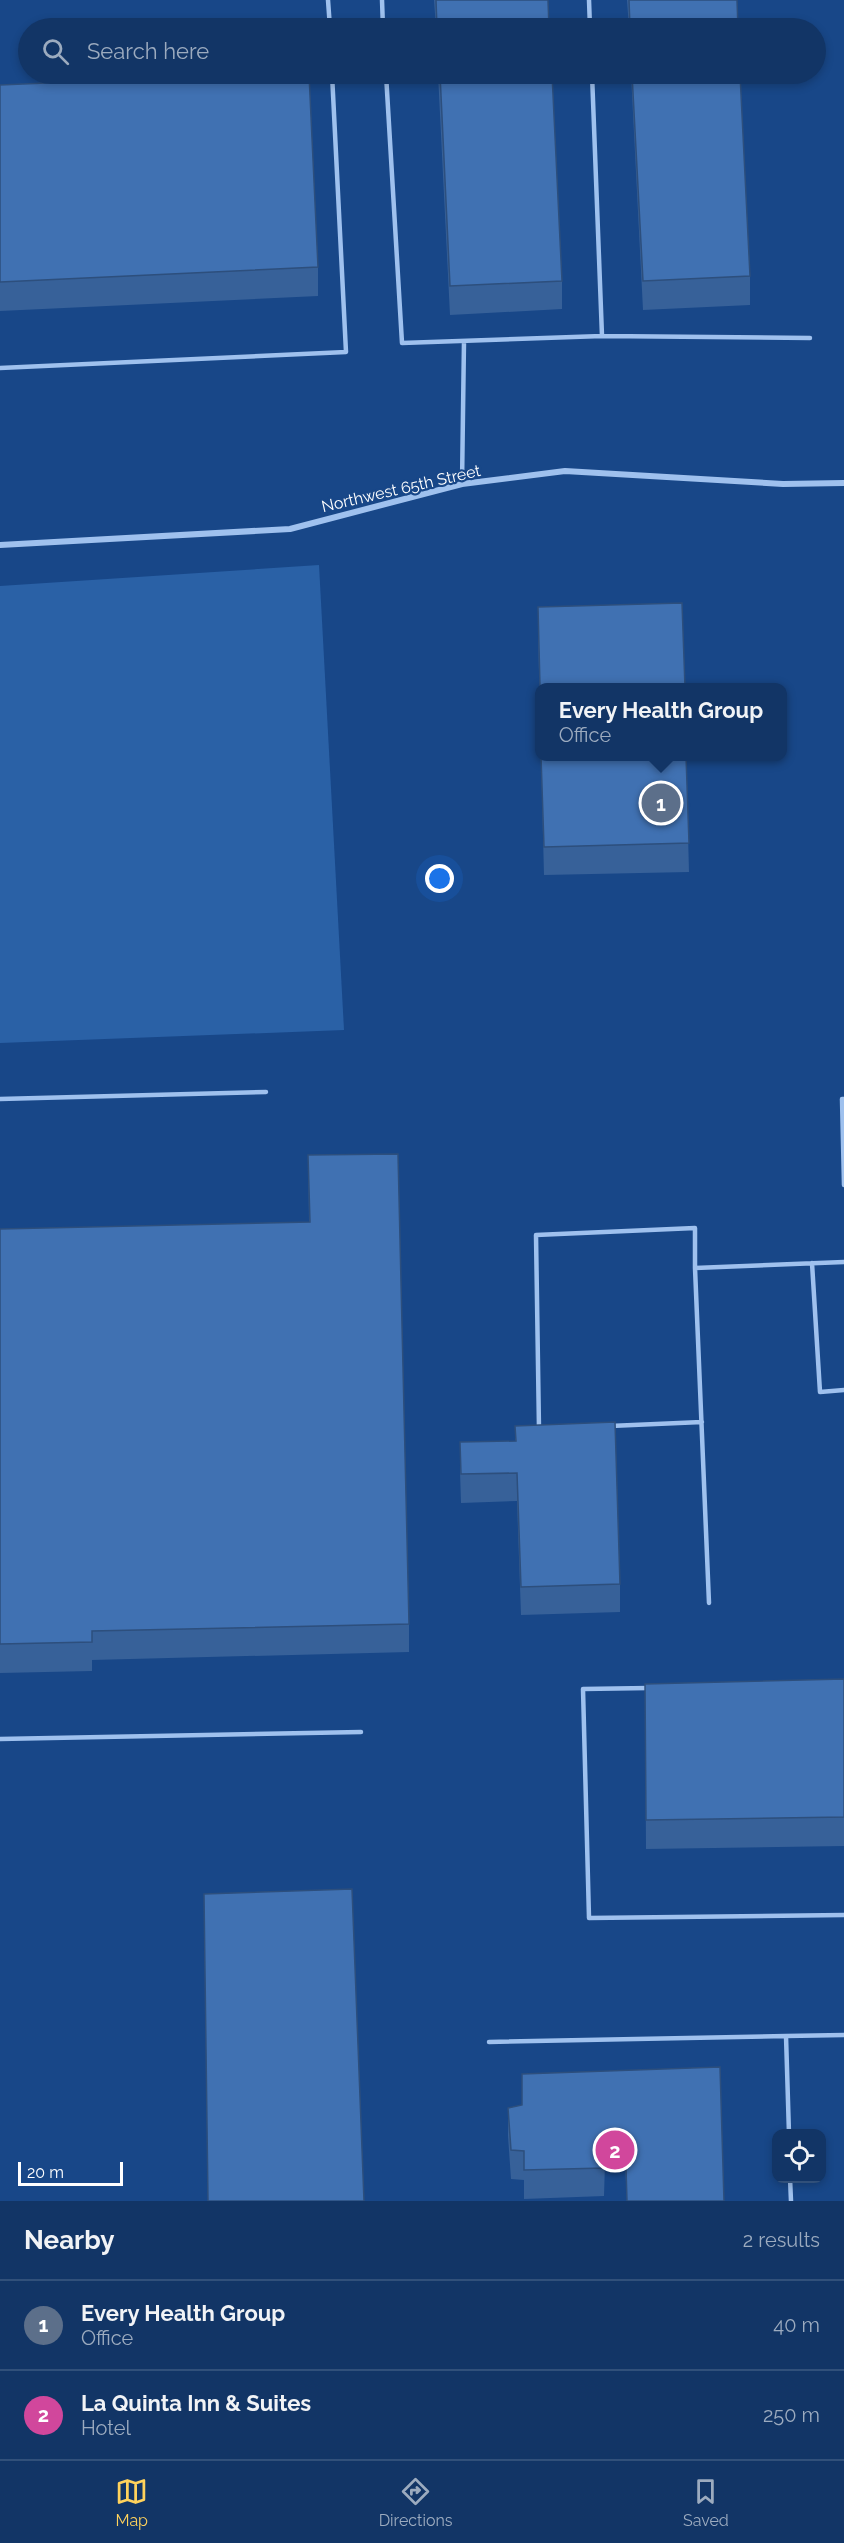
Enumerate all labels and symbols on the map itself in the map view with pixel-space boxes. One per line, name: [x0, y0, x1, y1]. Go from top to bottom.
street label: Northwest 65th Street: [320, 461, 483, 516]
pin: 1: [642, 780, 680, 826]
your location: [425, 864, 454, 893]
pin: 2: [596, 2128, 634, 2172]
scale bar: [18, 2159, 123, 2186]

